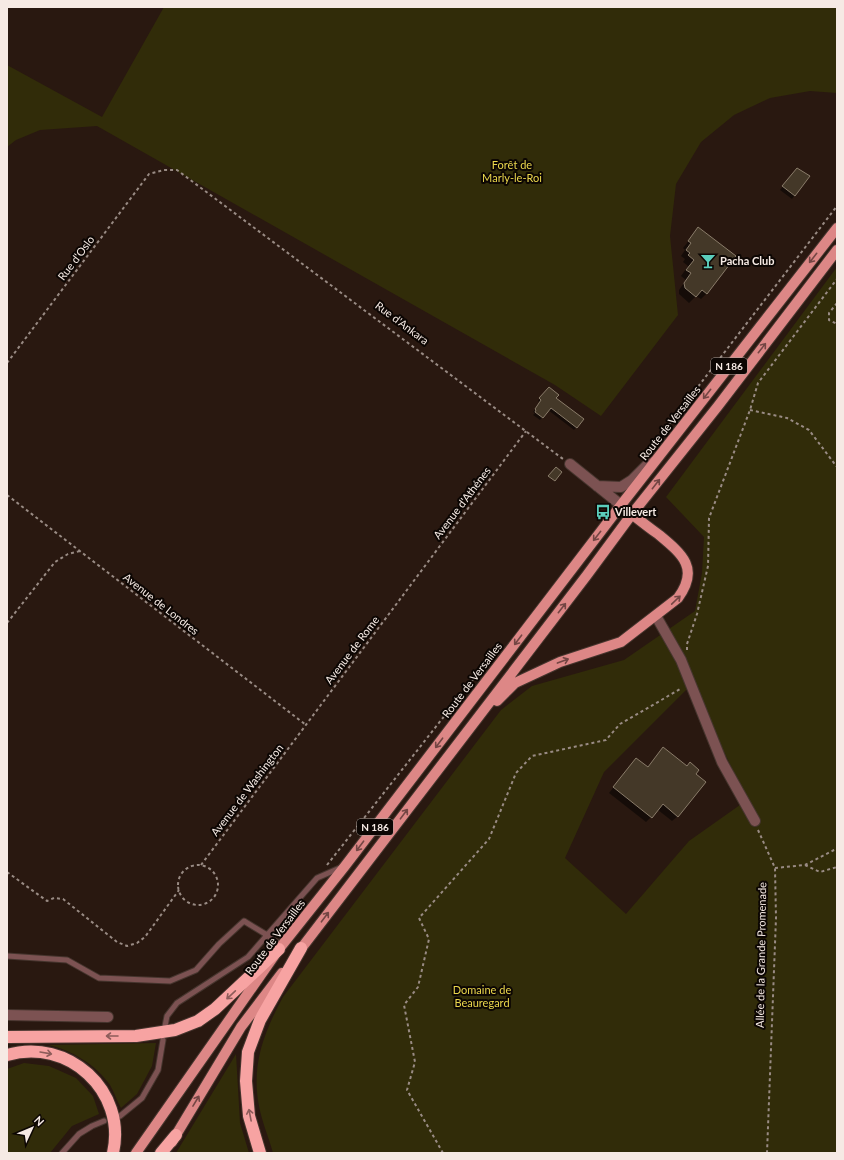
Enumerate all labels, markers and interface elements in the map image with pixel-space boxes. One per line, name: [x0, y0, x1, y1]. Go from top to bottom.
park label: Forêt de Marly-le-Roi: [482, 158, 542, 184]
street label: Rue d'Oslo: [55, 233, 96, 282]
bar icon: Pacha Club: [699, 252, 717, 270]
one-way arrow: [809, 253, 817, 264]
place label: Pacha Club: [720, 254, 774, 267]
street label: Rue d'Ankara: [373, 298, 431, 347]
one-way arrow: [758, 343, 766, 354]
road number: N 186: [711, 358, 747, 374]
street label: Route de Versailles: [637, 383, 703, 462]
one-way arrow: [703, 389, 712, 400]
street label: Avenue d'Athénes: [430, 464, 493, 541]
one-way arrow: [652, 478, 661, 489]
bus stop icon: Villevert: [594, 503, 612, 521]
place label: Villevert: [614, 505, 657, 518]
one-way arrow: [593, 531, 601, 542]
street label: Avenue de Londres: [121, 570, 202, 637]
one-way arrow: [671, 595, 681, 605]
one-way arrow: [558, 602, 566, 613]
street label: Avenue de Rome: [322, 613, 381, 686]
one-way arrow: [514, 634, 522, 645]
street label: Route de Versailles: [439, 639, 504, 720]
one-way arrow: [557, 657, 569, 665]
one-way arrow: [435, 737, 443, 748]
street label: Avenue de Washington: [208, 741, 285, 838]
one-way arrow: [400, 808, 408, 819]
road number: N 186: [357, 819, 393, 835]
one-way arrow: [356, 840, 364, 851]
street label: Allée de la Grande Promenade: [753, 882, 768, 1028]
street label: Route de Versailles: [242, 896, 307, 977]
one-way arrow: [321, 911, 329, 922]
park label: Domaine de Beauregard: [453, 983, 511, 1009]
one-way arrow: [225, 991, 236, 1000]
one-way arrow: [106, 1032, 119, 1040]
one-way arrow: [39, 1050, 52, 1058]
one-way arrow: [192, 1095, 200, 1107]
north arrow: [12, 1108, 52, 1148]
one-way arrow: [245, 1109, 253, 1122]
text: N: [32, 1113, 47, 1128]

